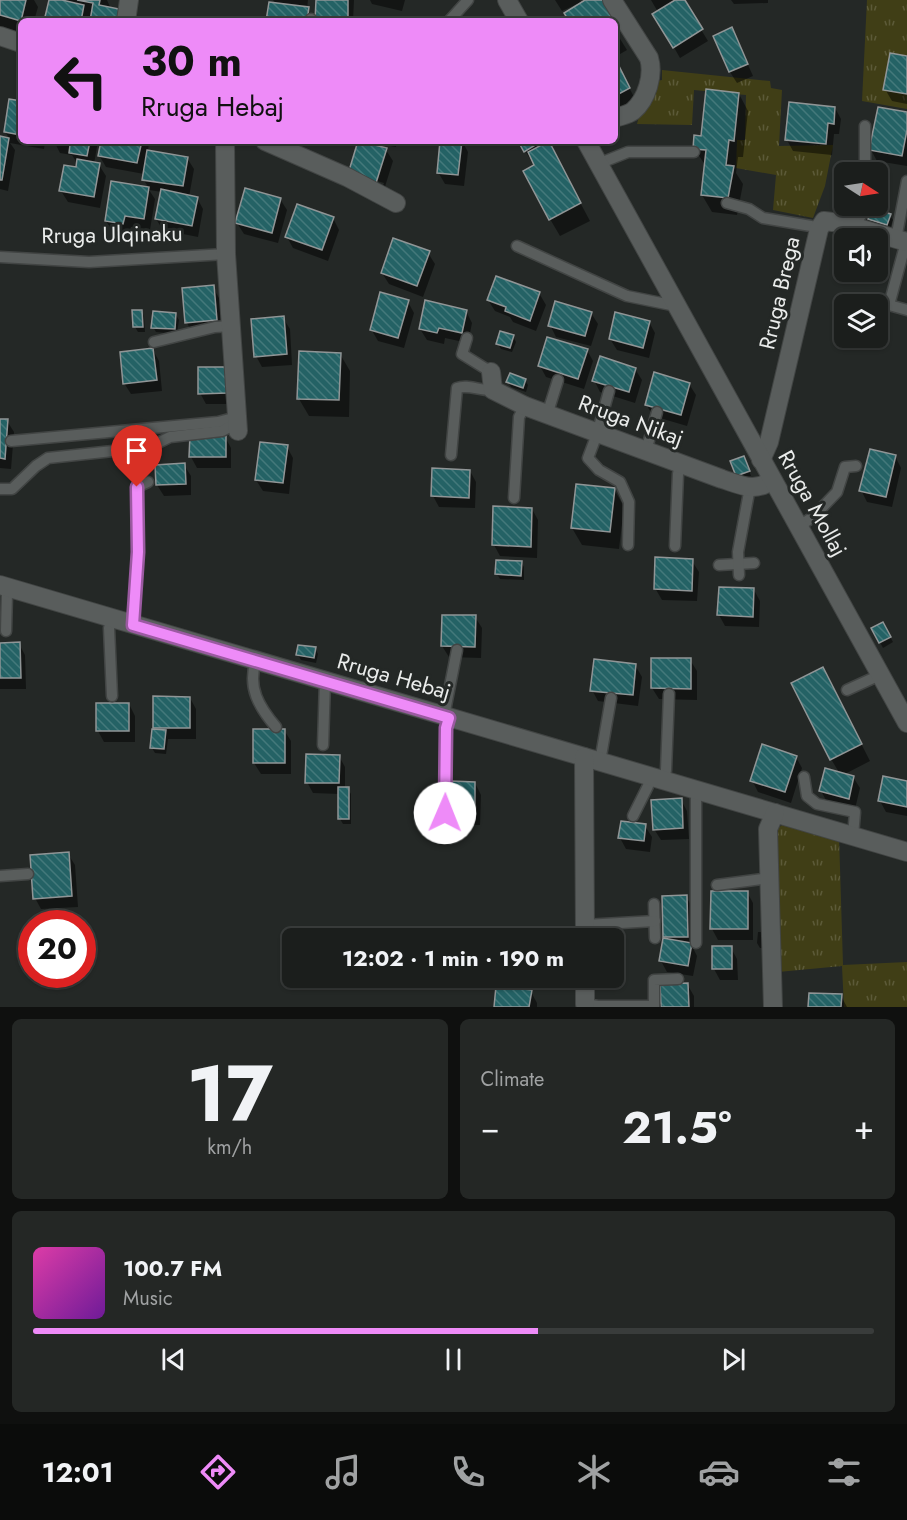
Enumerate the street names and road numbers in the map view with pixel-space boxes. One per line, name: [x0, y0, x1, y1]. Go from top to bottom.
street label: Rruga Ulqinaku: [41, 217, 183, 251]
street label: Rruga Brega: [750, 233, 808, 353]
street label: Rruga Nikaj: [574, 386, 688, 454]
street label: Rruga Mollaj: [771, 444, 855, 562]
street label: Rruga Hebaj: [333, 645, 455, 707]

